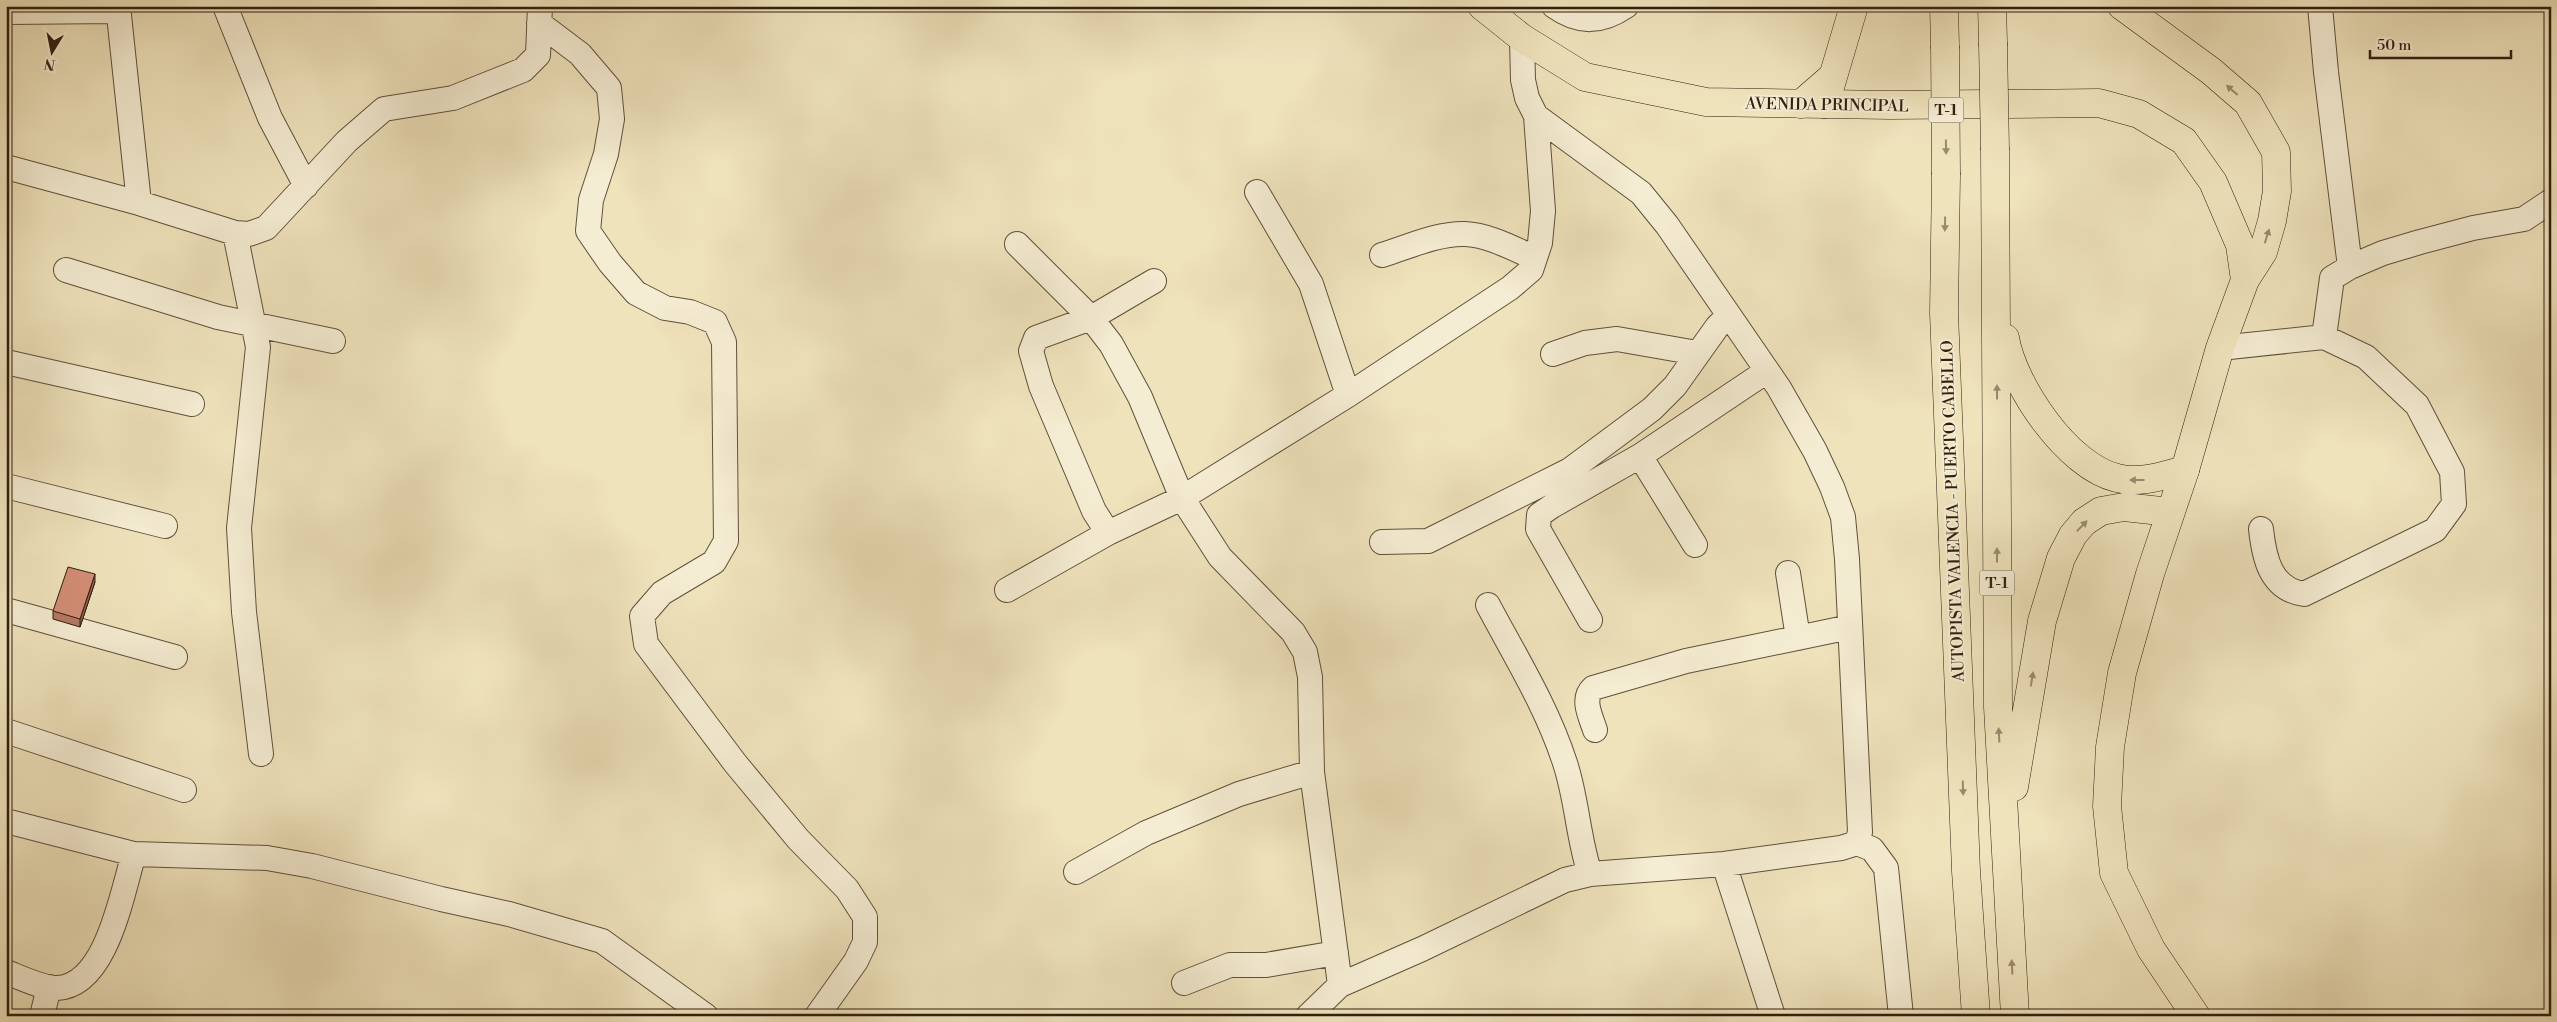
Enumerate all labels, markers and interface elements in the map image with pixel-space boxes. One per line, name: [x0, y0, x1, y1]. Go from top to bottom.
north arrow: [28, 28, 78, 78]
scale bar: [2370, 28, 2511, 60]
text: 50 m: [2377, 36, 2411, 55]
text: N: [43, 54, 57, 74]
one-way arrow: [2227, 84, 2239, 96]
street label: AVENIDA PRINCIPAL: [1744, 94, 1909, 116]
road number: T-1: [1928, 98, 1964, 122]
one-way arrow: [1942, 139, 1950, 155]
one-way arrow: [1941, 216, 1949, 232]
one-way arrow: [2264, 229, 2272, 244]
street label: AUTOPISTA VALENCIA - PUERTO CABELLO: [1937, 340, 1969, 683]
one-way arrow: [1993, 384, 2001, 400]
one-way arrow: [2129, 476, 2145, 484]
one-way arrow: [2076, 520, 2088, 532]
one-way arrow: [1993, 547, 2001, 563]
road number: T-1: [1980, 570, 2014, 596]
one-way arrow: [2028, 670, 2036, 686]
one-way arrow: [1995, 727, 2003, 743]
one-way arrow: [1959, 780, 1967, 796]
one-way arrow: [2008, 959, 2016, 975]

